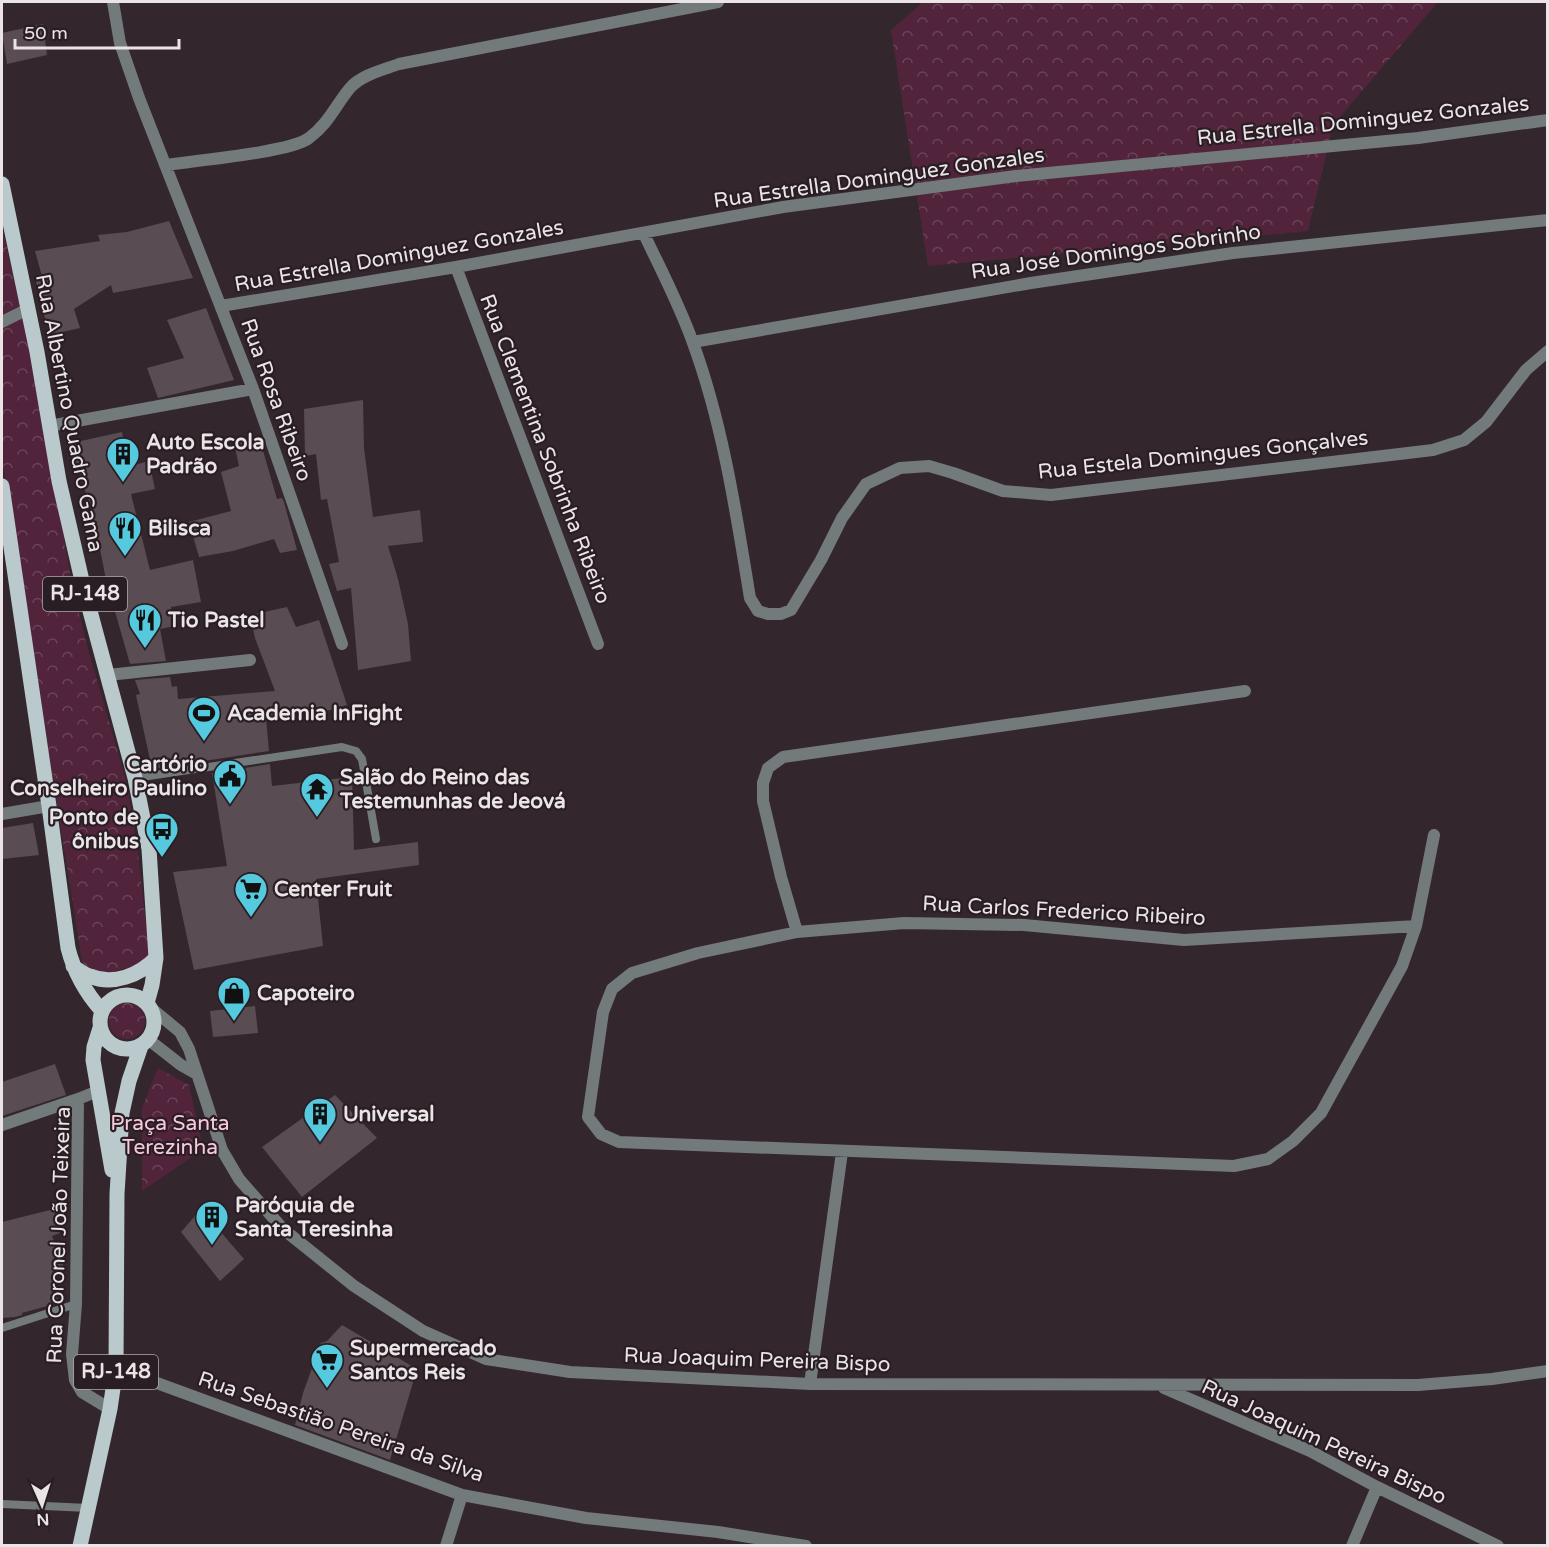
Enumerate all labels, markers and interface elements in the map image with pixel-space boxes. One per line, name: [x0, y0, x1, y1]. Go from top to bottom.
scale bar: [15, 12, 178, 50]
text: 50 m: [24, 22, 68, 44]
street label: Rua Estrella Dominguez Gonzales: [1196, 91, 1530, 151]
street label: Rua Estrella Dominguez Gonzales: [712, 142, 1046, 214]
street label: Rua Estrella Dominguez Gonzales: [232, 215, 566, 297]
street label: Rua José Domingos Sobrinho: [969, 219, 1263, 285]
street label: Rua Albertino Quadro Gama: [30, 272, 108, 554]
street label: Rua Clementina Sobrinha Ribeiro: [474, 291, 616, 607]
street label: Rua Rosa Ribeiro: [235, 315, 317, 485]
street label: Rua Estela Domingues Gonçalves: [1037, 425, 1369, 485]
place label: Auto Escola Padrão: [146, 430, 265, 479]
building icon: Auto Escola Padrão: [105, 436, 141, 483]
restaurant icon: Bilisca: [107, 510, 143, 557]
place label: Bilisca: [148, 516, 211, 541]
road number: RJ-148: [43, 577, 127, 611]
restaurant icon: Tio Pastel: [127, 602, 163, 649]
place label: Tio Pastel: [167, 608, 264, 633]
sports icon: Academia InFight: [186, 695, 222, 742]
place label: Academia InFight: [227, 701, 402, 726]
place label: Cartório Conselheiro Paulino: [10, 752, 207, 801]
public building icon: Cartório Conselheiro Paulino: [212, 758, 248, 805]
place label: Salão do Reino das Testemunhas de Jeová: [339, 765, 566, 814]
temple icon: Salão do Reino das Testemunhas de Jeová: [299, 771, 335, 818]
place label: Ponto de ônibus: [49, 805, 139, 854]
bus stop icon: Ponto de ônibus: [144, 811, 180, 858]
supermarket icon: Center Fruit: [233, 871, 269, 918]
place label: Center Fruit: [274, 877, 392, 902]
street label: Rua Carlos Frederico Ribeiro: [922, 891, 1206, 931]
shop icon: Capoteiro: [216, 975, 252, 1022]
place label: Capoteiro: [257, 981, 355, 1006]
building icon: Universal: [302, 1096, 338, 1143]
place label: Universal: [343, 1102, 435, 1127]
street label: Rua Coronel João Teixeira: [42, 1106, 76, 1364]
park label: Praça Santa Terezinha: [110, 1111, 230, 1160]
place label: Paróquia de Santa Teresinha: [235, 1193, 393, 1242]
building icon: Paróquia de Santa Teresinha: [194, 1199, 230, 1246]
place label: Supermercado Santos Reis: [350, 1336, 497, 1385]
supermarket icon: Supermercado Santos Reis: [309, 1342, 345, 1389]
street label: Rua Joaquim Pereira Bispo: [623, 1343, 891, 1377]
road number: RJ-148: [74, 1355, 158, 1389]
street label: Rua Sebastião Pereira da Silva: [195, 1366, 487, 1488]
street label: Rua Joaquim Pereira Bispo: [1198, 1374, 1450, 1510]
north arrow: [12, 1475, 72, 1535]
text: N: [36, 1509, 50, 1529]

